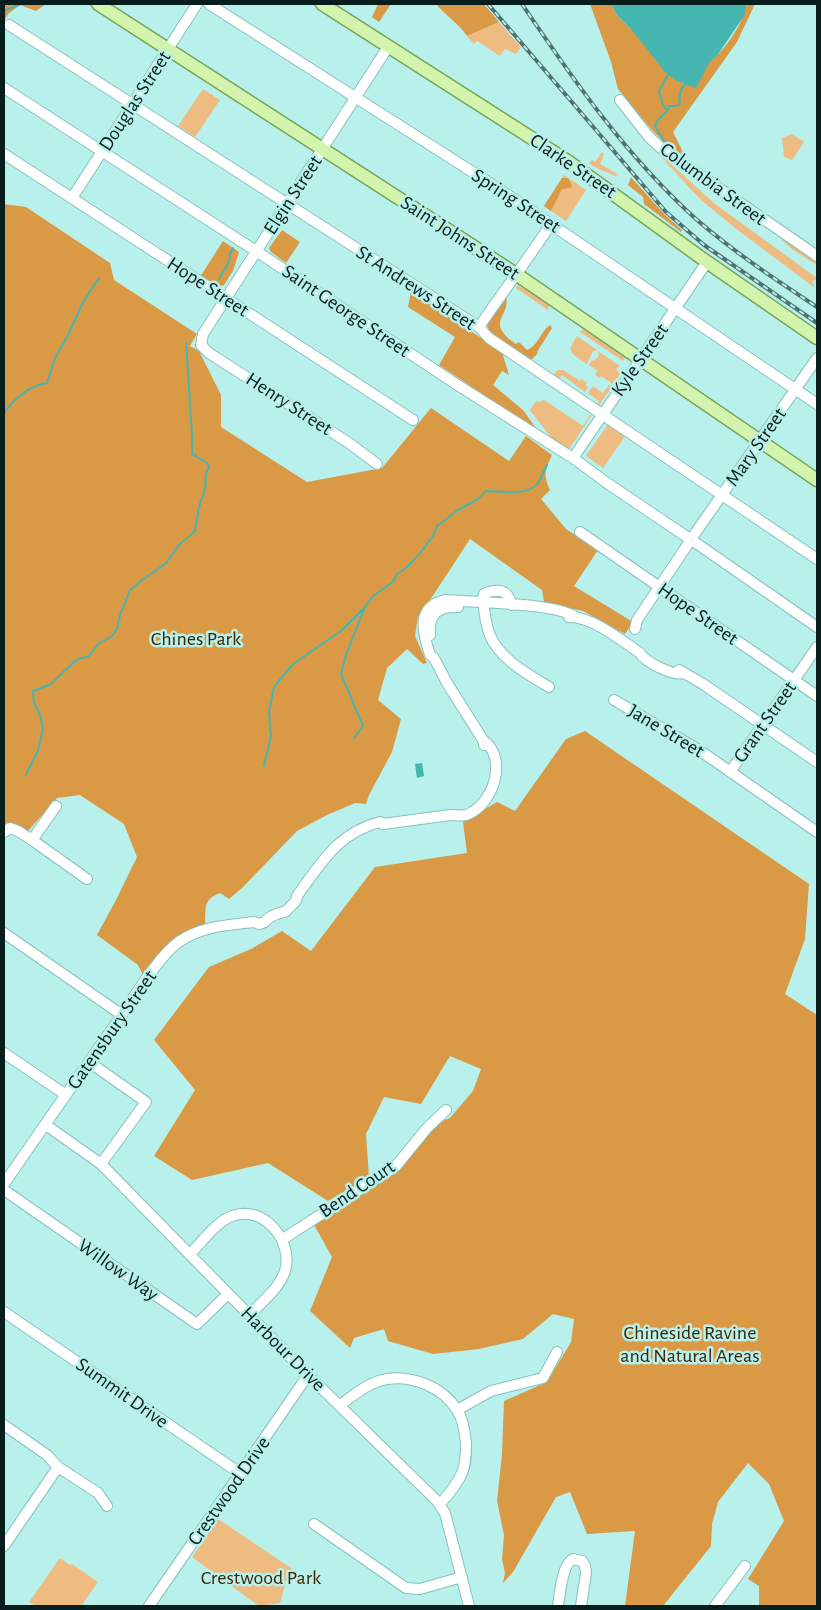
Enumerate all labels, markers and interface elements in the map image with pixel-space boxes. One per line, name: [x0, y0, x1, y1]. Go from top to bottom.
street label: Douglas Street: [94, 46, 176, 156]
street label: Clarke Street: [525, 128, 621, 204]
street label: Columbia Street: [655, 137, 771, 231]
street label: Elgin Street: [258, 151, 328, 239]
street label: Spring Street: [467, 163, 565, 239]
street label: Saint Johns Street: [396, 191, 524, 285]
street label: St Andrews Street: [352, 240, 480, 336]
street label: Hope Street: [163, 252, 253, 322]
street label: Saint George Street: [277, 259, 415, 363]
street label: Kyle Street: [606, 319, 674, 401]
street label: Henry Street: [241, 367, 337, 441]
street label: Mary Street: [720, 403, 792, 491]
street label: Hope Street: [653, 578, 743, 650]
park label: Chines Park: [151, 627, 241, 651]
street label: Grant Street: [728, 677, 802, 767]
street label: Jane Street: [623, 699, 709, 763]
street label: Gatensbury Street: [62, 966, 162, 1094]
street label: Bend Court: [314, 1155, 400, 1223]
street label: Willow Way: [73, 1233, 163, 1307]
street label: Harbour Drive: [236, 1302, 330, 1396]
park label: Chineside Ravine and Natural Areas: [620, 1321, 760, 1368]
street label: Summit Drive: [71, 1352, 173, 1434]
street label: Crestwood Drive: [183, 1432, 275, 1550]
park label: Crestwood Park: [201, 1566, 321, 1590]

